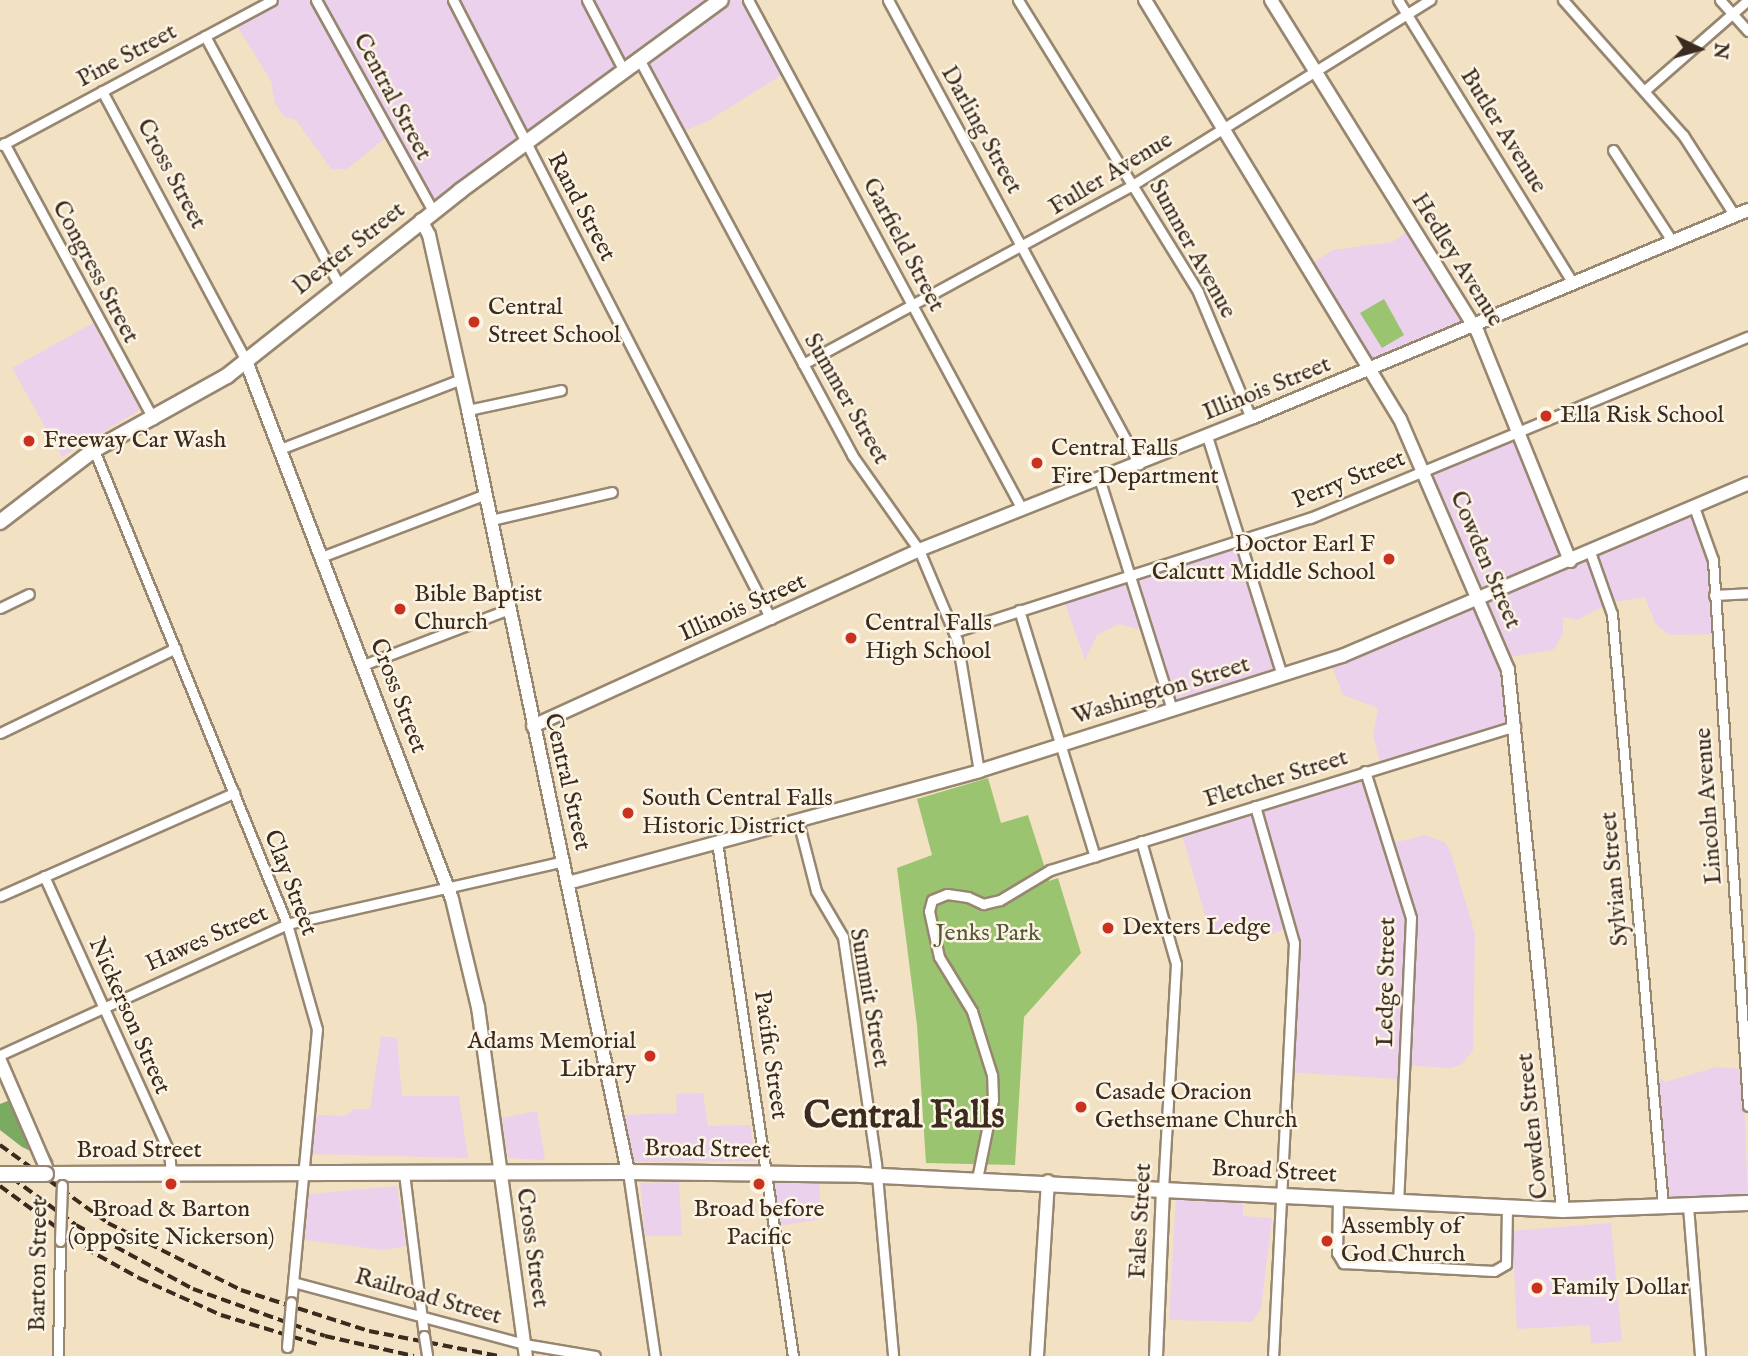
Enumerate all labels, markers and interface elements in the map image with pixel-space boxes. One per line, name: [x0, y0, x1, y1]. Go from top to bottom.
north arrow: [1664, 14, 1734, 84]
street label: Pine Street: [72, 18, 182, 94]
street label: Central Street: [346, 29, 438, 165]
text: N: [1707, 42, 1733, 60]
street label: Darling Street: [934, 61, 1028, 199]
street label: Butler Avenue: [1453, 63, 1553, 199]
street label: Cross Street: [130, 114, 212, 234]
street label: Fuller Avenue: [1044, 126, 1178, 222]
street label: Rand Street: [540, 148, 622, 266]
street label: Garfield Street: [856, 173, 950, 317]
street label: Sumner Avenue: [1142, 174, 1242, 324]
street label: Hedley Avenue: [1405, 188, 1509, 332]
street label: Congress Street: [45, 196, 145, 348]
street label: Dexter Street: [287, 196, 411, 302]
place label: Central Street School: [488, 294, 621, 350]
marker: Central Street School: [466, 314, 482, 330]
street label: Summer Street: [797, 328, 895, 470]
street label: Illinois Street: [1199, 350, 1335, 428]
place label: Ella Risk School: [1560, 402, 1724, 430]
marker: Ella Risk School: [1538, 408, 1554, 424]
place label: Freeway Car Wash: [43, 427, 226, 455]
marker: Freeway Car Wash: [21, 433, 37, 449]
place label: Central Falls Fire Department: [1051, 435, 1219, 491]
street label: Perry Street: [1288, 444, 1410, 516]
marker: Central Falls Fire Department: [1029, 455, 1045, 471]
street label: Cowden Street: [1443, 487, 1527, 633]
place label: Doctor Earl F Calcutt Middle School: [1152, 531, 1375, 587]
marker: Doctor Earl F Calcutt Middle School: [1381, 551, 1397, 567]
street label: Illinois Street: [675, 567, 811, 649]
place label: Bible Baptist Church: [414, 581, 542, 637]
marker: Bible Baptist Church: [392, 601, 408, 617]
place label: Central Falls High School: [865, 610, 992, 666]
marker: Central Falls High School: [843, 630, 859, 646]
street label: Cross Street: [363, 635, 433, 757]
street label: Washington Street: [1069, 650, 1253, 732]
street label: Central Street: [537, 711, 597, 853]
street label: Lincoln Avenue: [1689, 727, 1729, 885]
street label: Fletcher Street: [1201, 744, 1351, 814]
place label: South Central Falls Historic District: [642, 785, 833, 841]
marker: South Central Falls Historic District: [620, 805, 636, 821]
street label: Sylvian Street: [1595, 811, 1635, 947]
street label: Clay Street: [257, 826, 323, 940]
street label: Hawes Street: [141, 899, 273, 979]
place label: Dexters Ledge: [1122, 914, 1271, 942]
street label: Ledge Street: [1371, 917, 1403, 1047]
park label: Jenks Park: [935, 920, 1041, 948]
marker: Dexters Ledge: [1100, 920, 1116, 936]
street label: Summit Street: [843, 926, 895, 1070]
street label: Nickerson Street: [82, 933, 176, 1099]
street label: Pacific Street: [747, 989, 793, 1121]
place label: Adams Memorial Library: [468, 1028, 636, 1084]
marker: Adams Memorial Library: [642, 1048, 658, 1064]
street label: Cowden Street: [1511, 1051, 1555, 1201]
place label: Casade Oracion Gethsemane Church: [1095, 1079, 1298, 1135]
district label: Central Falls: [803, 1095, 1005, 1141]
marker: Casade Oracion Gethsemane Church: [1073, 1099, 1089, 1115]
street label: Broad Street: [644, 1135, 770, 1165]
street label: Broad Street: [76, 1137, 202, 1165]
street label: Broad Street: [1211, 1154, 1337, 1190]
street label: Fales Street: [1124, 1162, 1158, 1280]
marker: Broad & Barton (opposite Nickerson): [163, 1176, 179, 1192]
marker: Broad before Pacific: [751, 1176, 767, 1192]
street label: Cross Street: [509, 1186, 555, 1310]
place label: Broad & Barton (opposite Nickerson): [67, 1196, 275, 1252]
place label: Broad before Pacific: [693, 1196, 825, 1252]
street label: Barton Street: [23, 1198, 55, 1332]
place label: Assembly of God Church: [1341, 1213, 1465, 1269]
marker: Assembly of God Church: [1319, 1233, 1335, 1249]
street label: Railroad Street: [351, 1262, 505, 1332]
place label: Family Dollar: [1551, 1274, 1689, 1302]
marker: Family Dollar: [1529, 1280, 1545, 1296]

